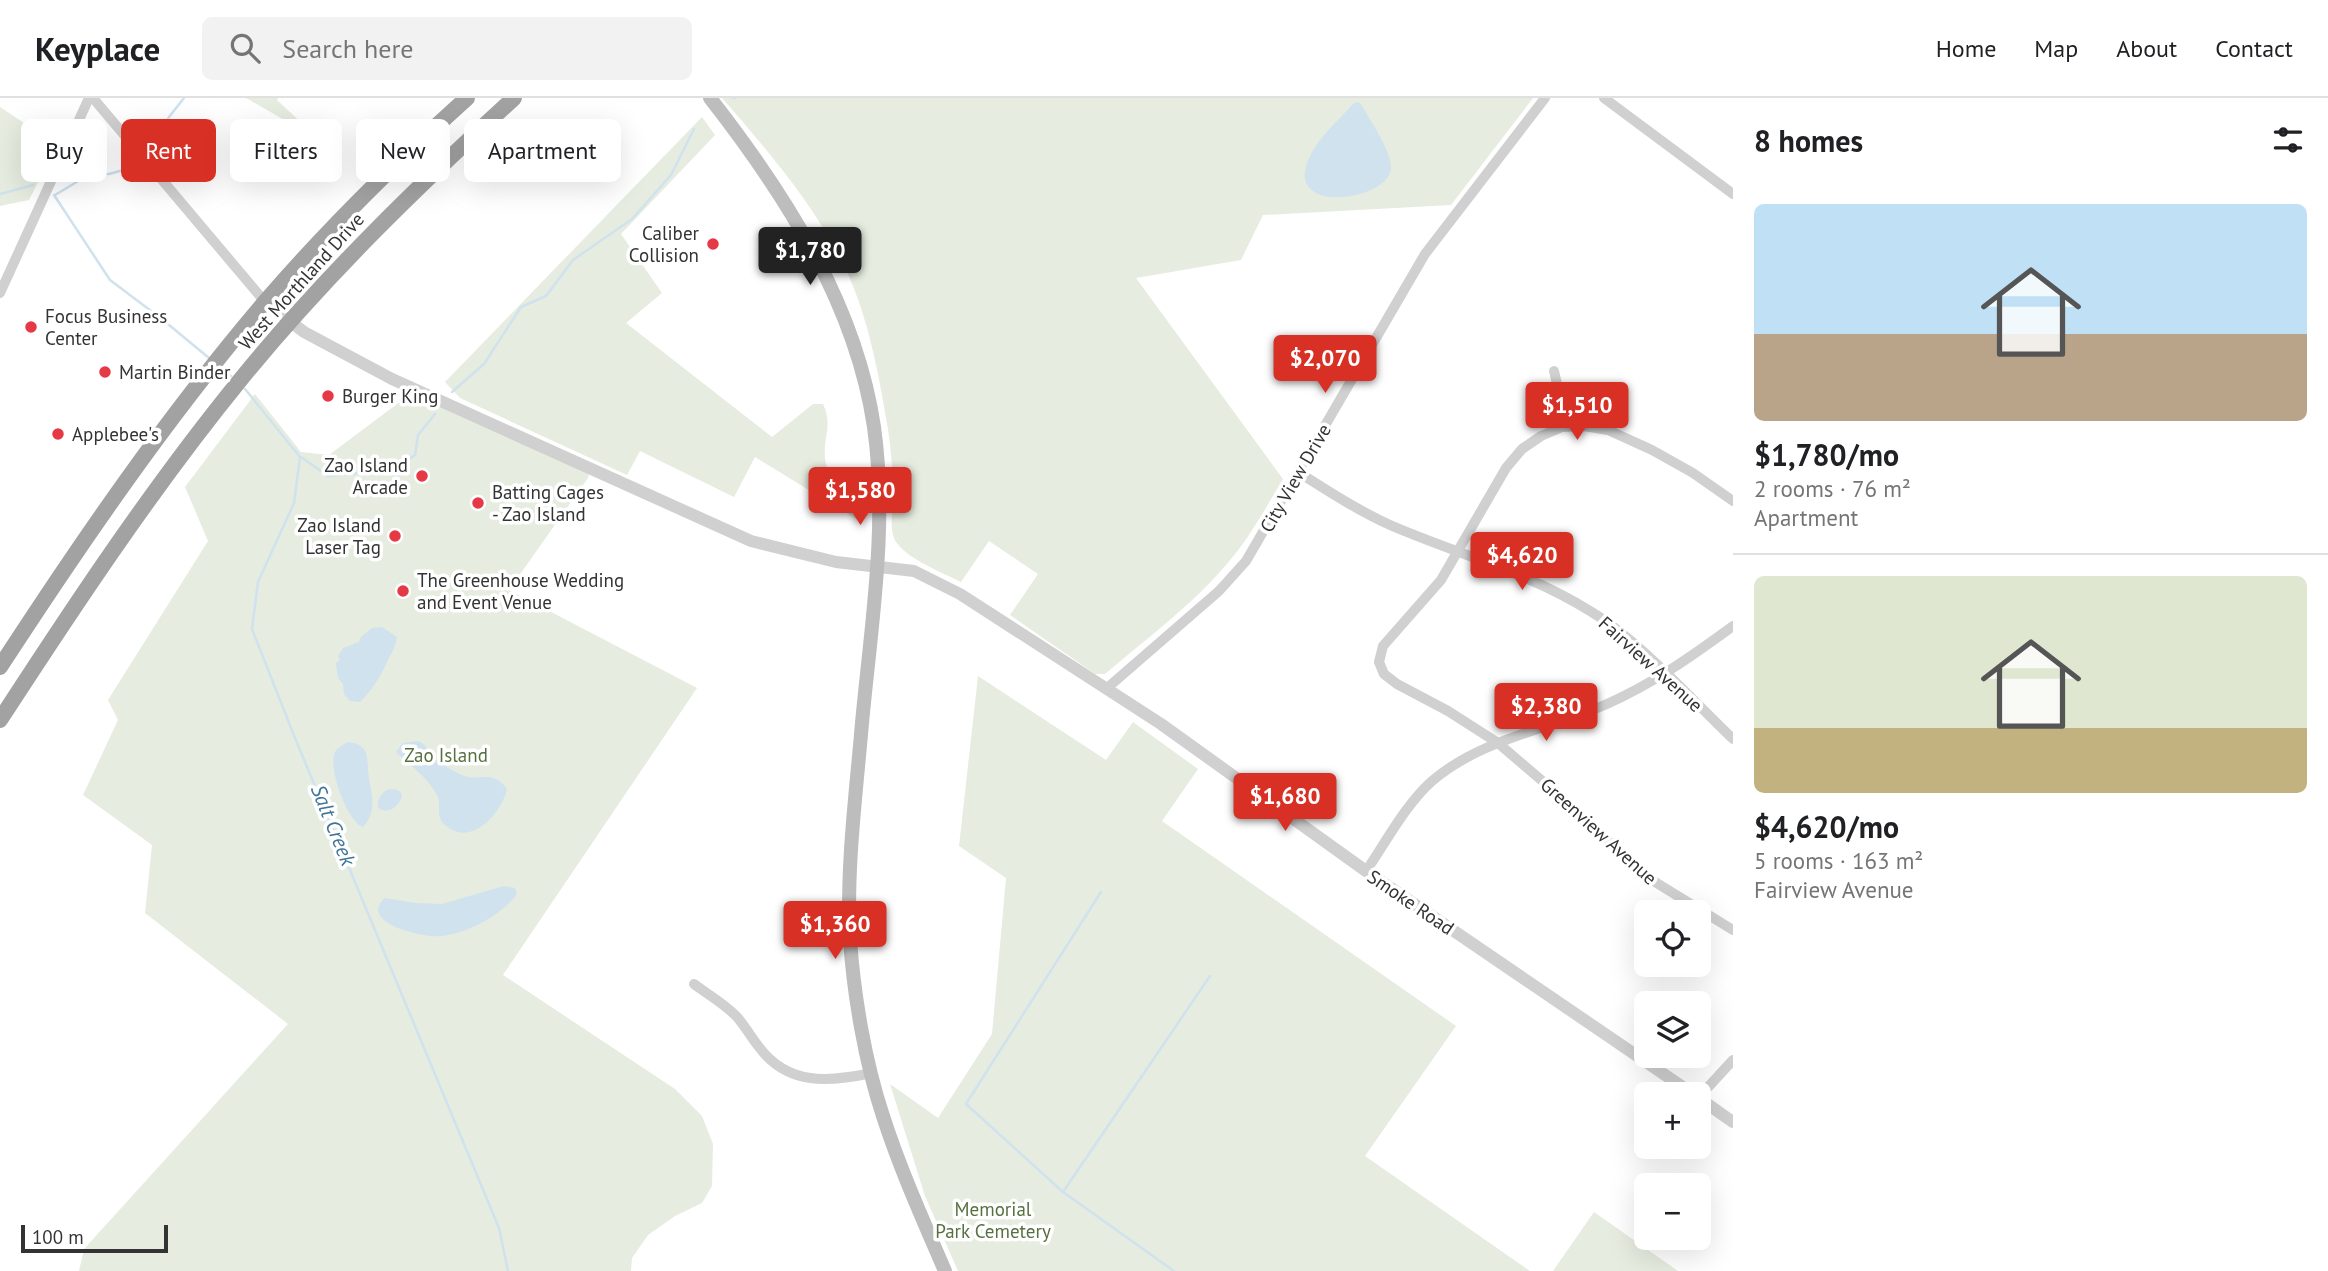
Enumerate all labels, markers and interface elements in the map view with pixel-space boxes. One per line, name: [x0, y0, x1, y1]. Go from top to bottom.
search box: [202, 17, 692, 80]
text: Keyplace: [35, 27, 160, 70]
icon: search: [226, 29, 264, 67]
text: Search here: [282, 32, 413, 65]
text: Home: [1936, 33, 1996, 64]
text: Map: [2034, 33, 2078, 64]
text: About: [2116, 33, 2177, 64]
text: Contact: [2215, 33, 2293, 64]
chip: Buy: [21, 119, 107, 182]
chip: Rent: [121, 119, 216, 182]
chip: Filters: [230, 119, 342, 182]
chip: New: [356, 119, 450, 182]
chip: Apartment: [464, 119, 621, 182]
text: 8 homes: [1754, 121, 1863, 160]
icon: filters: [2269, 121, 2307, 159]
street label: West Morthland Drive: [233, 207, 369, 355]
place label: Caliber Collision: [629, 221, 700, 267]
pin: $1,780: [753, 228, 867, 287]
text: $1,780: [774, 235, 846, 264]
marker: Caliber Collision: [705, 236, 721, 252]
icon: home: [1968, 249, 2094, 375]
place label: Focus Business Center: [45, 304, 167, 350]
marker: Focus Business Center: [23, 319, 39, 335]
pin: $2,070: [1268, 336, 1382, 395]
text: $2,070: [1289, 343, 1361, 372]
place label: Martin Binder: [119, 360, 231, 384]
marker: Martin Binder: [97, 364, 113, 380]
pin: $1,510: [1520, 382, 1634, 442]
place label: Burger King: [342, 384, 438, 408]
marker: Burger King: [320, 388, 336, 404]
text: $1,510: [1541, 390, 1613, 419]
street label: City View Drive: [1254, 419, 1336, 537]
place label: Applebee's: [72, 422, 159, 446]
marker: Applebee's: [50, 426, 66, 442]
text: $1,780/mo: [1754, 435, 1899, 474]
place label: Zao Island Arcade: [324, 453, 408, 499]
marker: Zao Island Arcade: [414, 468, 430, 484]
pin: $1,580: [803, 468, 917, 527]
text: 2 rooms · 76 m²: [1754, 474, 1911, 503]
text: $1,580: [824, 475, 896, 504]
place label: Batting Cages - Zao Island: [492, 480, 604, 526]
marker: Batting Cages - Zao Island: [470, 495, 486, 511]
text: Apartment: [1754, 503, 1858, 532]
place label: Zao Island Laser Tag: [297, 513, 381, 559]
marker: Zao Island Laser Tag: [387, 528, 403, 544]
pin: $4,620: [1465, 532, 1579, 592]
text: $4,620: [1486, 540, 1558, 569]
place label: The Greenhouse Wedding and Event Venue: [417, 568, 624, 614]
marker: The Greenhouse Wedding and Event Venue: [395, 583, 411, 599]
street label: Fairview Avenue: [1594, 611, 1708, 717]
icon: home: [1968, 621, 2094, 747]
pin: $2,380: [1489, 684, 1603, 743]
text: $2,380: [1510, 691, 1582, 720]
park label: Zao Island: [404, 743, 488, 767]
street label: Greenview Avenue: [1536, 772, 1662, 890]
pin: $1,680: [1228, 774, 1342, 833]
water label: Salt Creek: [305, 780, 363, 871]
text: $1,680: [1249, 781, 1321, 810]
text: $4,620/mo: [1754, 807, 1899, 846]
text: 5 rooms · 163 m²: [1754, 846, 1923, 875]
street label: Smoke Road: [1363, 864, 1459, 940]
text: Fairview Avenue: [1754, 875, 1914, 904]
map controls: [1634, 900, 1711, 1250]
button: locate: [1634, 900, 1711, 977]
pin: $1,360: [778, 902, 892, 961]
text: $1,360: [799, 909, 871, 938]
button: layers: [1634, 991, 1711, 1068]
button: +: [1634, 1082, 1711, 1159]
button: −: [1634, 1173, 1711, 1250]
park label: Memorial Park Cemetery: [935, 1197, 1051, 1243]
scale bar: [21, 1222, 168, 1254]
text: 100 m: [32, 1225, 84, 1249]

